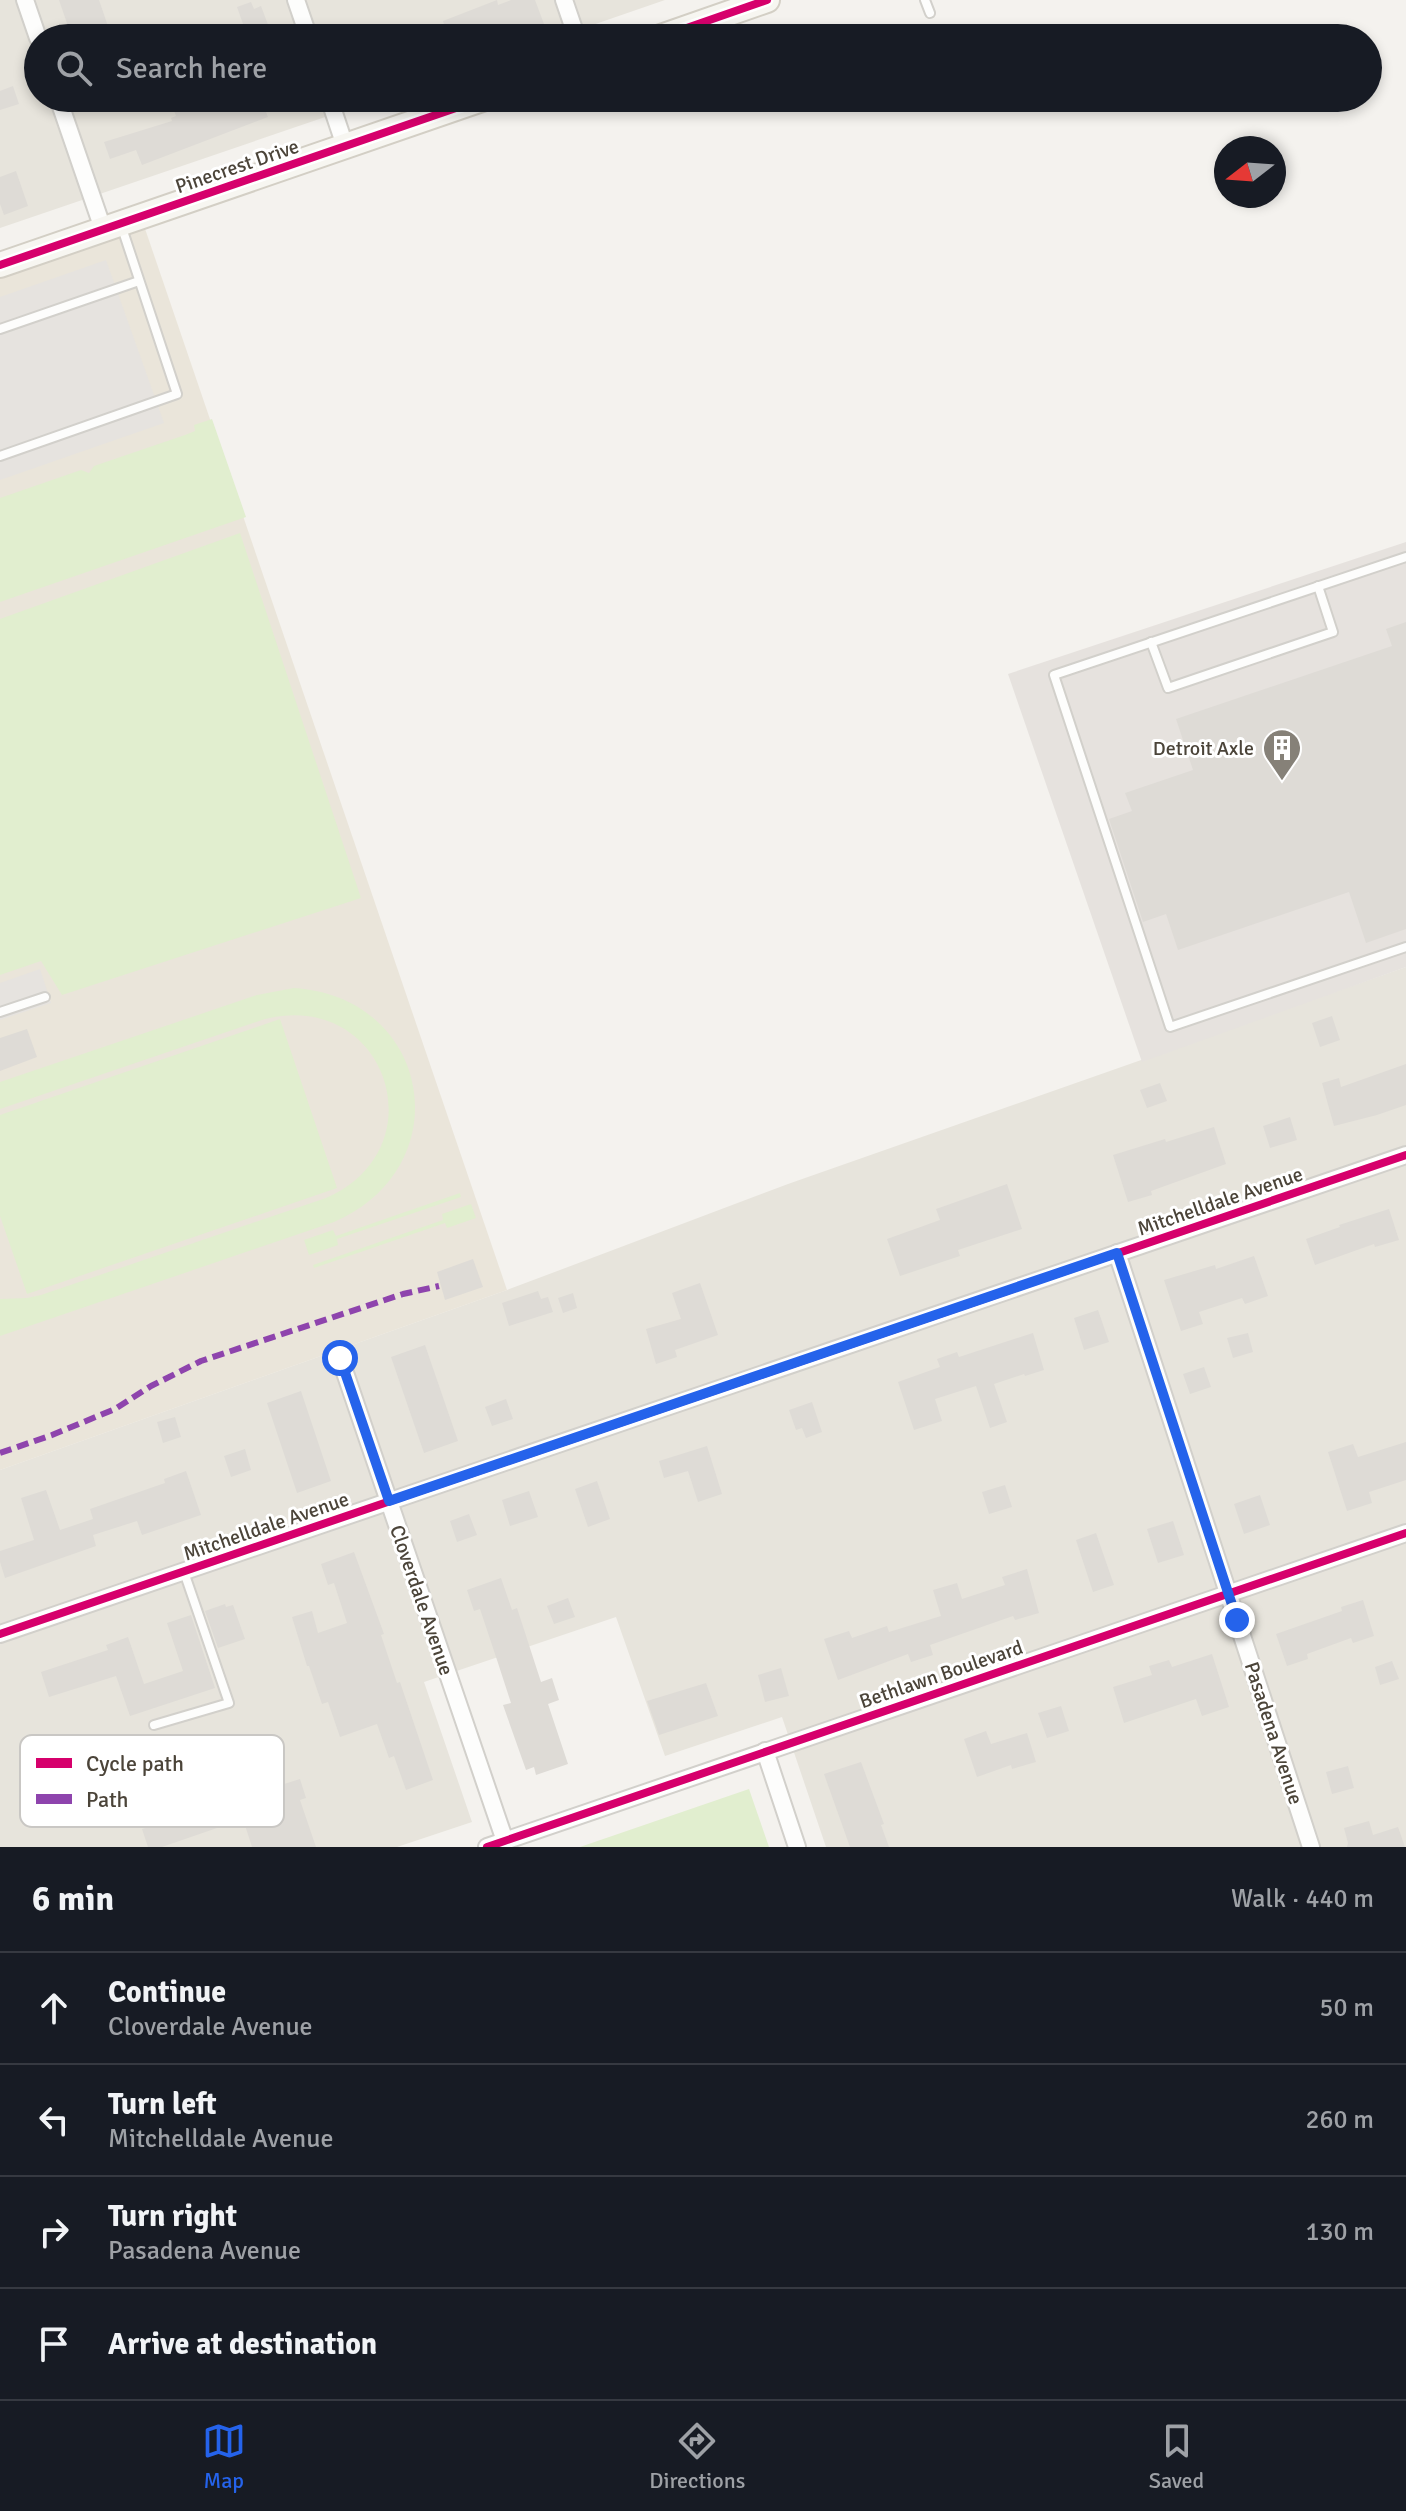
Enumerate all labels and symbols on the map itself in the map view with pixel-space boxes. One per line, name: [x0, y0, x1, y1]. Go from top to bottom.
street label: Pinecrest Drive: [172, 134, 302, 199]
north arrow: [1214, 136, 1286, 208]
building icon: Detroit Axle: [1261, 727, 1303, 782]
place label: Detroit Axle: [1153, 736, 1254, 761]
street label: Mitchelldale Avenue: [1134, 1161, 1306, 1242]
route start: [322, 1340, 358, 1376]
street label: Mitchelldale Avenue: [180, 1486, 352, 1567]
street label: Cloverdale Avenue: [384, 1522, 459, 1679]
route end: [1219, 1602, 1255, 1638]
street label: Bethlawn Boulevard: [856, 1635, 1026, 1714]
street label: Pasadena Avenue: [1239, 1659, 1308, 1808]
legend: [20, 1735, 284, 1827]
text: Cycle path: [86, 1750, 184, 1777]
text: Path: [86, 1786, 129, 1813]

